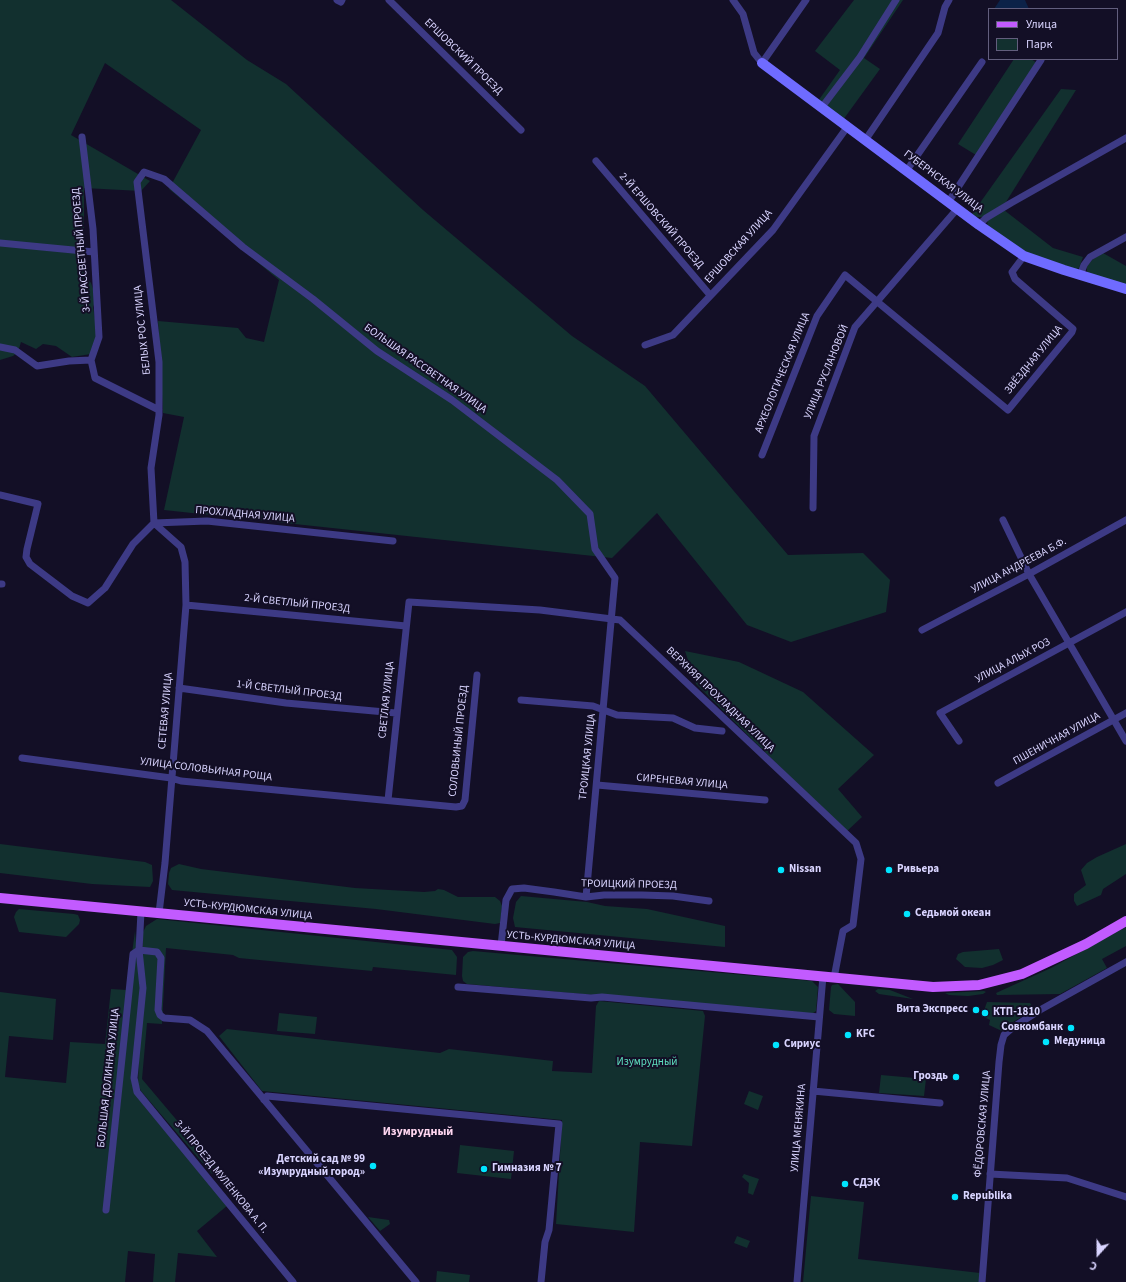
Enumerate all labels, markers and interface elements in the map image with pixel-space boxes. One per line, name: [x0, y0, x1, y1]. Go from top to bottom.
legend: [988, 8, 1118, 60]
street label: ЕРШОВСКИЙ ПРОЕЗД: [421, 16, 505, 98]
text: Улица: [1026, 16, 1057, 33]
text: Парк: [1026, 36, 1052, 53]
street label: ГУБЕРНСКАЯ УЛИЦА: [901, 148, 985, 216]
street label: 2-Й ЕРШОВСКИЙ ПРОЕЗД: [616, 171, 706, 271]
street label: 3-Й РАССВЕТНЫЙ ПРОЕЗД: [70, 187, 94, 313]
street label: ЕРШОВСКАЯ УЛИЦА: [702, 207, 776, 287]
street label: БЕЛЫХ РОС УЛИЦА: [132, 285, 154, 375]
street label: АРХЕОЛОГИЧЕСКАЯ УЛИЦА: [753, 311, 813, 435]
street label: БОЛЬШАЯ РАССВЕТНАЯ УЛИЦА: [361, 321, 489, 417]
street label: УЛИЦА РУСЛАНОВОЙ: [802, 323, 852, 421]
street label: ЗВЁЗДНАЯ УЛИЦА: [1002, 323, 1066, 397]
street label: ПРОХЛАДНАЯ УЛИЦА: [195, 504, 295, 526]
street label: УЛИЦА АНДРЕЕВА Б.Ф.: [969, 535, 1069, 597]
street label: 2-Й СВЕТЛЫЙ ПРОЕЗД: [243, 592, 351, 616]
street label: УЛИЦА АЛЫХ РОЗ: [973, 636, 1053, 686]
street label: ВЕРХНЯЯ ПРОХЛАДНАЯ УЛИЦА: [663, 645, 777, 755]
street label: СВЕТЛАЯ УЛИЦА: [376, 661, 398, 739]
street label: СЕТЕВАЯ УЛИЦА: [156, 672, 176, 750]
street label: 1-Й СВЕТЛЫЙ ПРОЕЗД: [235, 678, 343, 704]
street label: СОЛОВЬИНЫЙ ПРОЕЗД: [447, 685, 471, 797]
street label: ПШЕНИЧНАЯ УЛИЦА: [1011, 710, 1103, 768]
street label: ТРОИЦКАЯ УЛИЦА: [577, 713, 599, 801]
street label: УЛИЦА СОЛОВЬИНАЯ РОЩА: [139, 755, 273, 785]
street label: СИРЕНЕВАЯ УЛИЦА: [636, 771, 728, 793]
place label: Nissan: [789, 863, 821, 877]
place label: Ривьера: [897, 863, 939, 877]
marker: Nissan: [776, 865, 786, 875]
marker: Ривьера: [884, 865, 894, 875]
street label: ТРОИЦКИЙ ПРОЕЗД: [581, 878, 677, 892]
street label: УСТЬ-КУРДЮМСКАЯ УЛИЦА: [183, 897, 313, 923]
place label: Седьмой океан: [915, 907, 991, 921]
marker: Седьмой океан: [902, 909, 912, 919]
street label: УСТЬ-КУРДЮМСКАЯ УЛИЦА: [506, 929, 636, 953]
place label: Вита Экспресс: [896, 1003, 968, 1017]
marker: Вита Экспресс: [971, 1005, 981, 1015]
place label: КТП-1810: [993, 1006, 1040, 1020]
street label: БОЛЬШАЯ ДОЛИННАЯ УЛИЦА: [95, 1008, 123, 1148]
marker: КТП-1810: [980, 1008, 990, 1018]
place label: Совкомбанк: [1001, 1021, 1063, 1035]
marker: Совкомбанк: [1066, 1023, 1076, 1033]
place label: KFC: [856, 1028, 875, 1042]
marker: KFC: [843, 1030, 853, 1040]
place label: Медуница: [1054, 1035, 1105, 1049]
marker: Медуница: [1041, 1037, 1051, 1047]
place label: Сириус: [784, 1038, 820, 1052]
marker: Сириус: [771, 1040, 781, 1050]
park label: Изумрудный: [616, 1056, 678, 1070]
place label: Гроздь: [913, 1070, 948, 1084]
street label: ФЁДОРОВСКАЯ УЛИЦА: [972, 1070, 994, 1178]
marker: Гроздь: [951, 1072, 961, 1082]
street label: УЛИЦА МЕНЯКИНА: [789, 1083, 809, 1173]
street label: 3-Й ПРОЕЗД МУЛЕНКОВА А. П.: [171, 1118, 271, 1236]
district label: Изумрудный: [383, 1125, 453, 1139]
place label: Детский сад № 99 «Изумрудный город»: [258, 1153, 365, 1179]
marker: Детский сад № 99 «Изумрудный город»: [368, 1161, 378, 1171]
place label: Гимназия № 7: [492, 1162, 562, 1176]
marker: Гимназия № 7: [479, 1164, 489, 1174]
place label: СДЭК: [853, 1177, 880, 1191]
marker: СДЭК: [840, 1179, 850, 1189]
place label: Republika: [963, 1190, 1012, 1204]
marker: Republika: [950, 1192, 960, 1202]
north arrow: [1078, 1234, 1118, 1274]
text: С: [1088, 1258, 1099, 1274]

